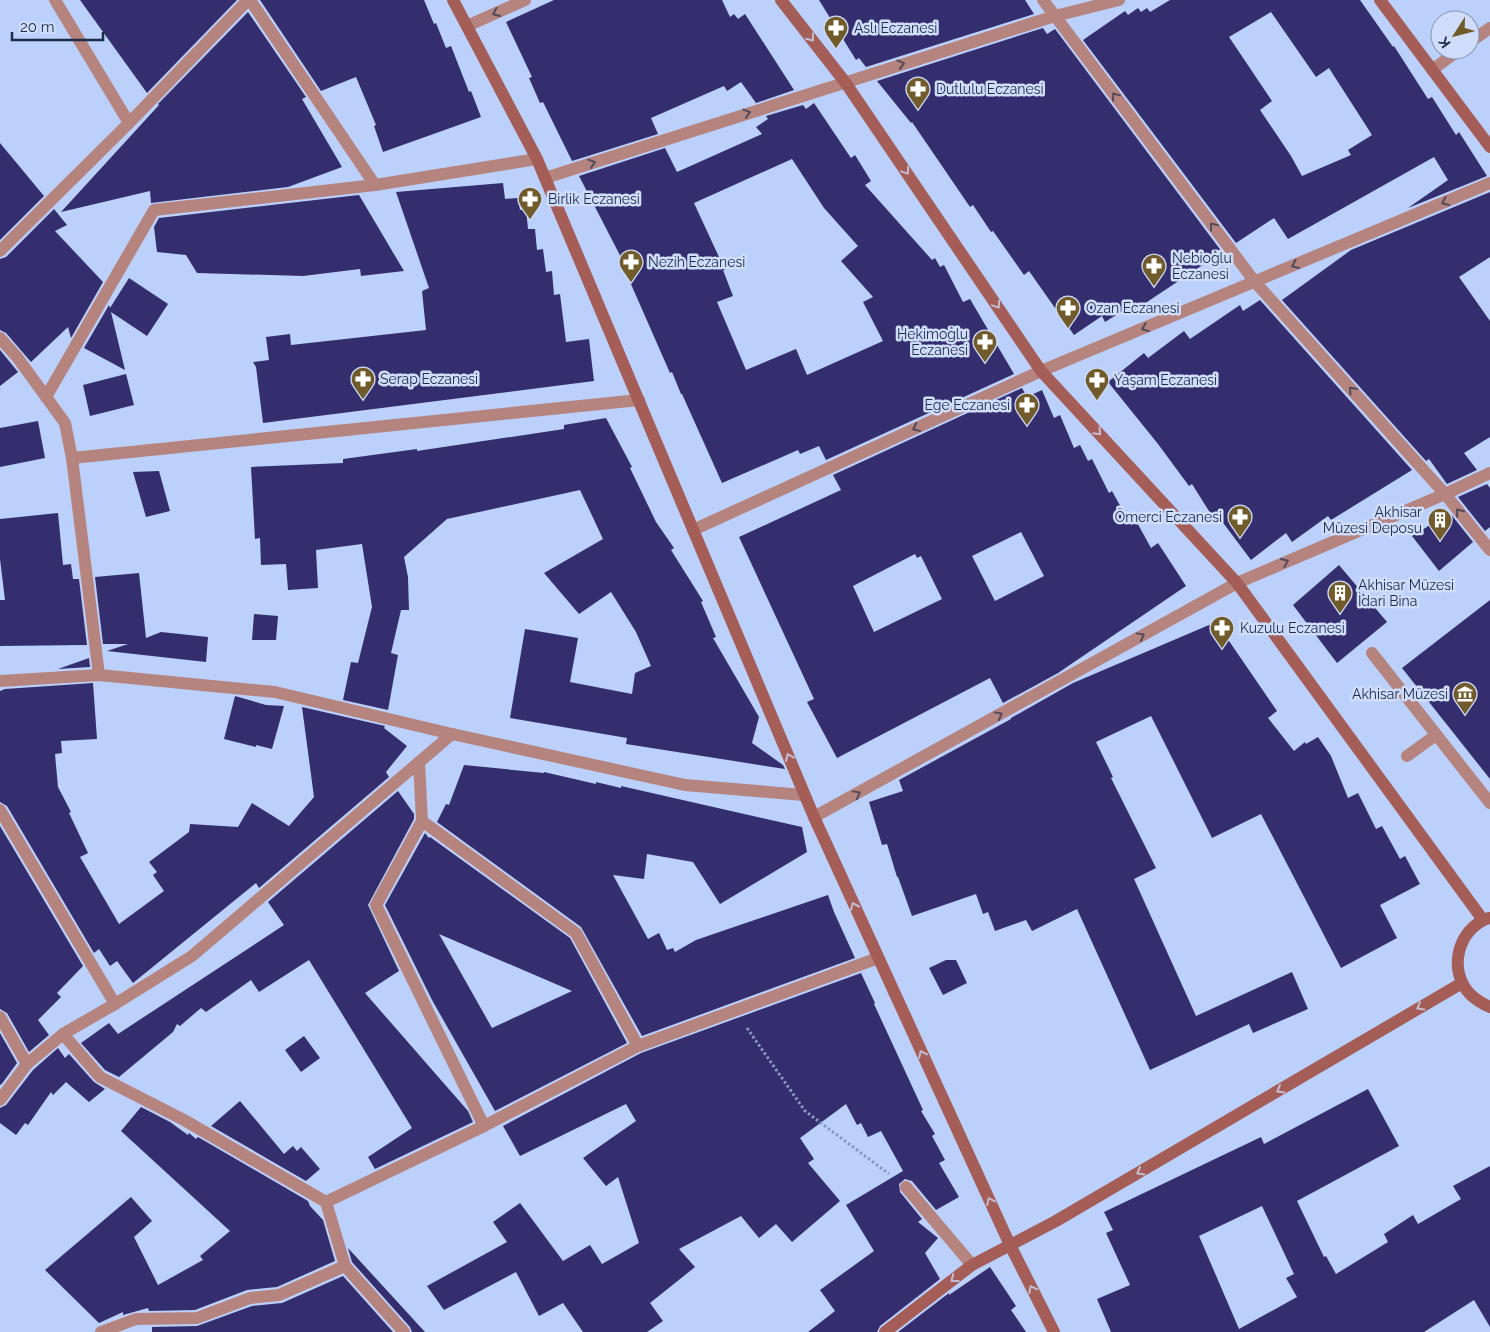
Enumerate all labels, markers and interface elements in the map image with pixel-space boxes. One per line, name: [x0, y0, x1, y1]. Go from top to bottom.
one-way arrow: [492, 7, 501, 17]
scale bar: [12, 10, 104, 42]
north arrow: [1430, 10, 1480, 60]
pharmacy icon: Aslı Eczanesi: [823, 15, 849, 49]
text: 20 m: [20, 18, 55, 36]
place label: Aslı Eczanesi: [854, 20, 937, 36]
one-way arrow: [806, 33, 815, 42]
text: K: [1435, 34, 1454, 51]
one-way arrow: [897, 60, 905, 70]
pharmacy icon: Dutlulu Eczanesi: [905, 76, 931, 110]
place label: Dutlulu Eczanesi: [936, 81, 1044, 97]
one-way arrow: [1112, 92, 1121, 102]
one-way arrow: [742, 109, 750, 119]
one-way arrow: [587, 159, 596, 169]
one-way arrow: [899, 166, 909, 175]
pharmacy icon: Birlik Eczanesi: [517, 186, 543, 220]
place label: Birlik Eczanesi: [548, 191, 640, 207]
one-way arrow: [1441, 196, 1450, 206]
one-way arrow: [1210, 222, 1219, 232]
pharmacy icon: Nezih Eczanesi: [618, 249, 644, 283]
place label: Nebioğlu Eczanesi: [1172, 250, 1232, 282]
pharmacy icon: Nebioğlu Eczanesi: [1141, 253, 1167, 287]
place label: Nezih Eczanesi: [648, 254, 745, 270]
one-way arrow: [1292, 260, 1300, 270]
pharmacy icon: Ozan Eczanesi: [1055, 295, 1081, 329]
one-way arrow: [991, 299, 1000, 309]
place label: Ozan Eczanesi: [1086, 300, 1179, 316]
one-way arrow: [1142, 322, 1150, 332]
place label: Hekimoğlu Eczanesi: [897, 326, 968, 358]
pharmacy icon: Hekimoğlu Eczanesi: [972, 329, 998, 363]
pharmacy icon: Serap Eczanesi: [350, 366, 376, 400]
pharmacy icon: Yaşam Eczanesi: [1084, 367, 1110, 401]
place label: Serap Eczanesi: [380, 371, 478, 387]
place label: Yaşam Eczanesi: [1114, 372, 1217, 388]
one-way arrow: [1349, 386, 1358, 395]
pharmacy icon: Ege Eczanesi: [1014, 392, 1040, 426]
place label: Ege Eczanesi: [925, 397, 1010, 413]
one-way arrow: [912, 421, 921, 432]
one-way arrow: [1092, 426, 1101, 435]
pharmacy icon: Ömerci Eczanesi: [1227, 504, 1253, 538]
place label: Akhisar Müzesi Deposu: [1323, 504, 1422, 536]
place label: Ömerci Eczanesi: [1115, 507, 1222, 525]
building icon: Akhisar Müzesi Deposu: [1427, 507, 1453, 541]
one-way arrow: [1456, 508, 1465, 517]
one-way arrow: [1280, 558, 1289, 568]
place label: Akhisar Müzesi İdari Bina: [1358, 577, 1454, 609]
building icon: Akhisar Müzesi İdari Bina: [1327, 580, 1353, 614]
pharmacy icon: Kuzulu Eczanesi: [1209, 615, 1235, 649]
place label: Kuzulu Eczanesi: [1240, 620, 1345, 636]
one-way arrow: [1135, 632, 1144, 642]
museum icon: Akhisar Müzesi: [1452, 681, 1478, 715]
place label: Akhisar Müzesi: [1352, 686, 1448, 702]
one-way arrow: [993, 711, 1002, 721]
one-way arrow: [784, 753, 795, 762]
one-way arrow: [851, 790, 860, 800]
one-way arrow: [850, 902, 860, 911]
one-way arrow: [1417, 1001, 1426, 1011]
one-way arrow: [918, 1050, 928, 1059]
one-way arrow: [1276, 1083, 1285, 1093]
one-way arrow: [1136, 1165, 1145, 1175]
one-way arrow: [985, 1197, 996, 1206]
one-way arrow: [950, 1274, 959, 1283]
one-way arrow: [1028, 1285, 1038, 1294]

